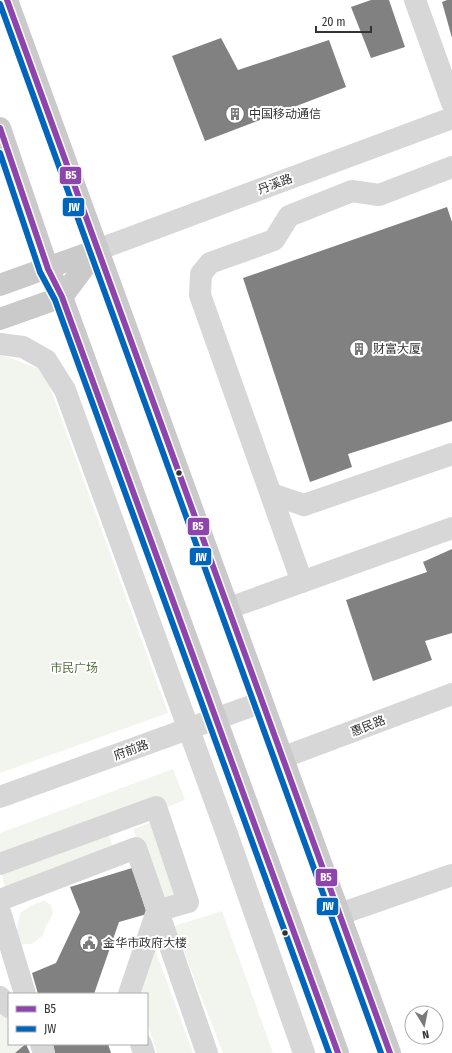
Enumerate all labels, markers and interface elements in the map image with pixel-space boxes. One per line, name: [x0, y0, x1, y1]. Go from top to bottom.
scale bar: [316, 8, 371, 34]
text: 20 m: [322, 15, 346, 29]
building icon: 中国移动通信: [224, 103, 246, 125]
place label: 中国移动通信: [249, 107, 321, 121]
line badge: B5: [59, 166, 82, 185]
text: B5: [65, 169, 77, 182]
street label: 丹溪路: [256, 171, 294, 197]
line badge: JW: [62, 197, 85, 217]
text: JW: [67, 201, 80, 214]
building icon: 财富大厦: [348, 338, 370, 360]
place label: 财富大厦: [373, 342, 421, 356]
unlabelled marker: [174, 468, 184, 478]
line badge: B5: [187, 517, 210, 536]
text: B5: [192, 520, 204, 533]
line badge: JW: [189, 547, 212, 566]
text: JW: [194, 551, 207, 564]
park label: 市民广场: [50, 661, 98, 675]
street label: 惠民路: [349, 713, 387, 739]
street label: 府前路: [112, 737, 150, 763]
line badge: B5: [315, 868, 338, 887]
text: B5: [320, 871, 332, 884]
line badge: JW: [316, 897, 339, 916]
text: JW: [321, 900, 334, 913]
unlabelled marker: [280, 928, 290, 938]
public building icon: 金华市政府大楼: [78, 932, 100, 954]
place label: 金华市政府大楼: [103, 936, 187, 950]
legend: [8, 993, 148, 1045]
text: B5: [44, 1002, 56, 1016]
north arrow: [404, 1005, 444, 1045]
text: JW: [44, 1022, 56, 1036]
text: N: [421, 1027, 430, 1041]

